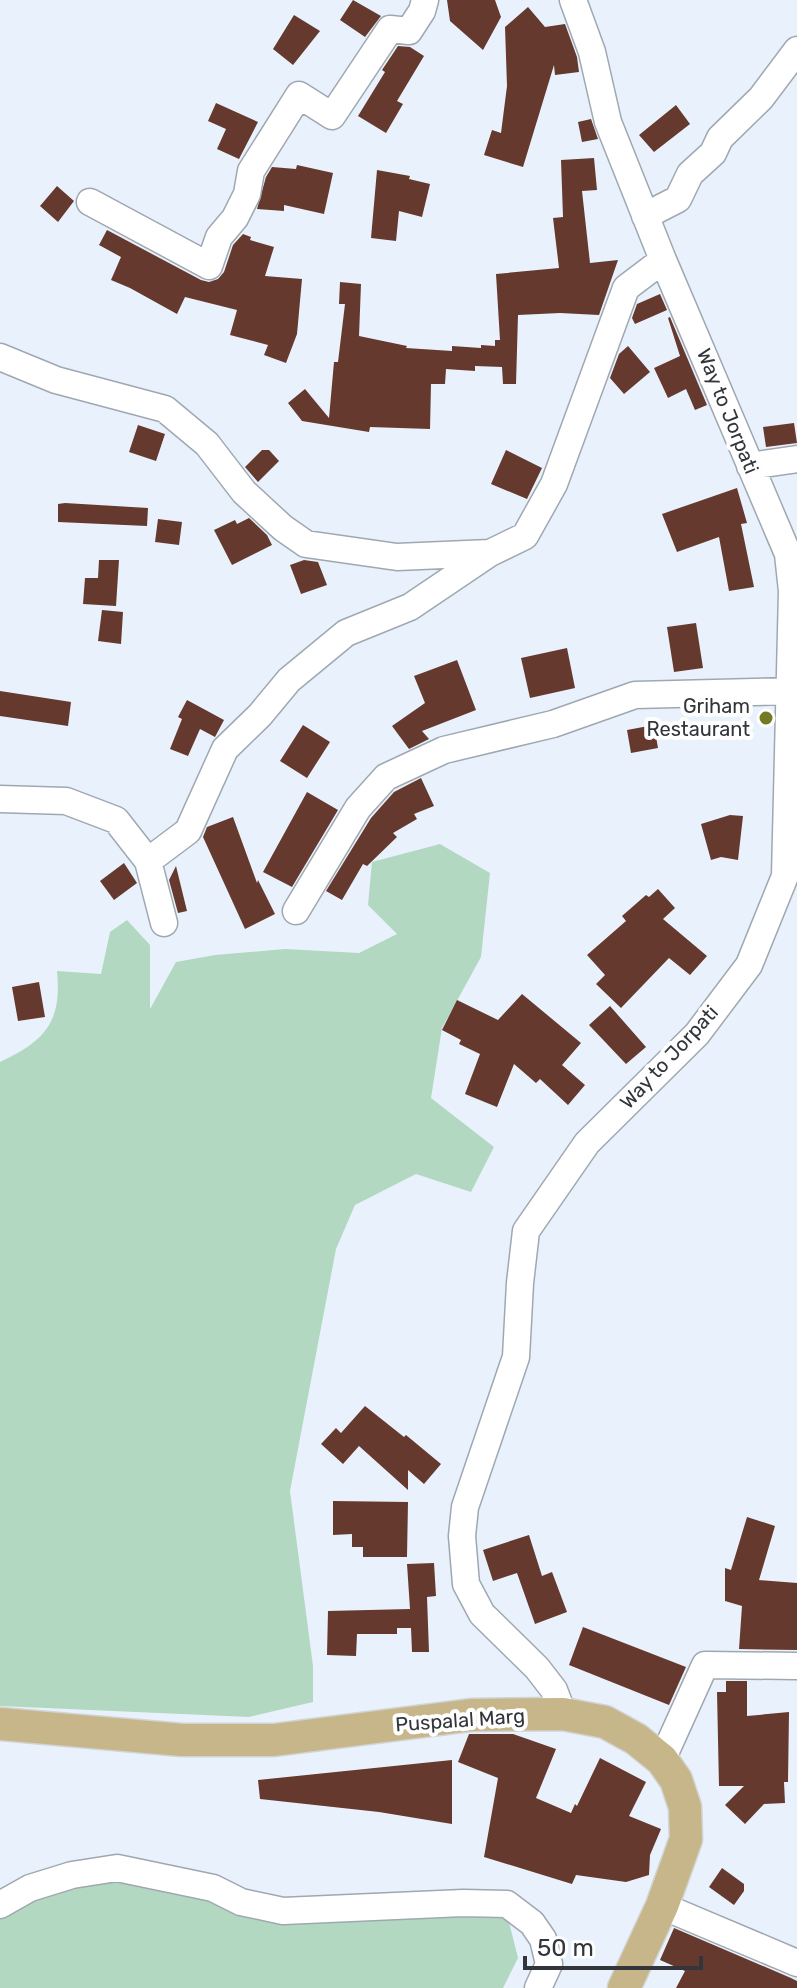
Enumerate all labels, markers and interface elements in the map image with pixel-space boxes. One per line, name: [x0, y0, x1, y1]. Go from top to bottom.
street label: Way to Jorpati: [692, 345, 764, 477]
place label: Griham Restaurant: [646, 694, 750, 741]
marker: Griham Restaurant: [757, 709, 775, 727]
street label: Way to Jorpati: [615, 1000, 723, 1114]
street label: Puspalal Marg: [394, 1703, 526, 1737]
scale bar: [525, 1920, 701, 1970]
text: 50 m: [537, 1934, 594, 1962]

